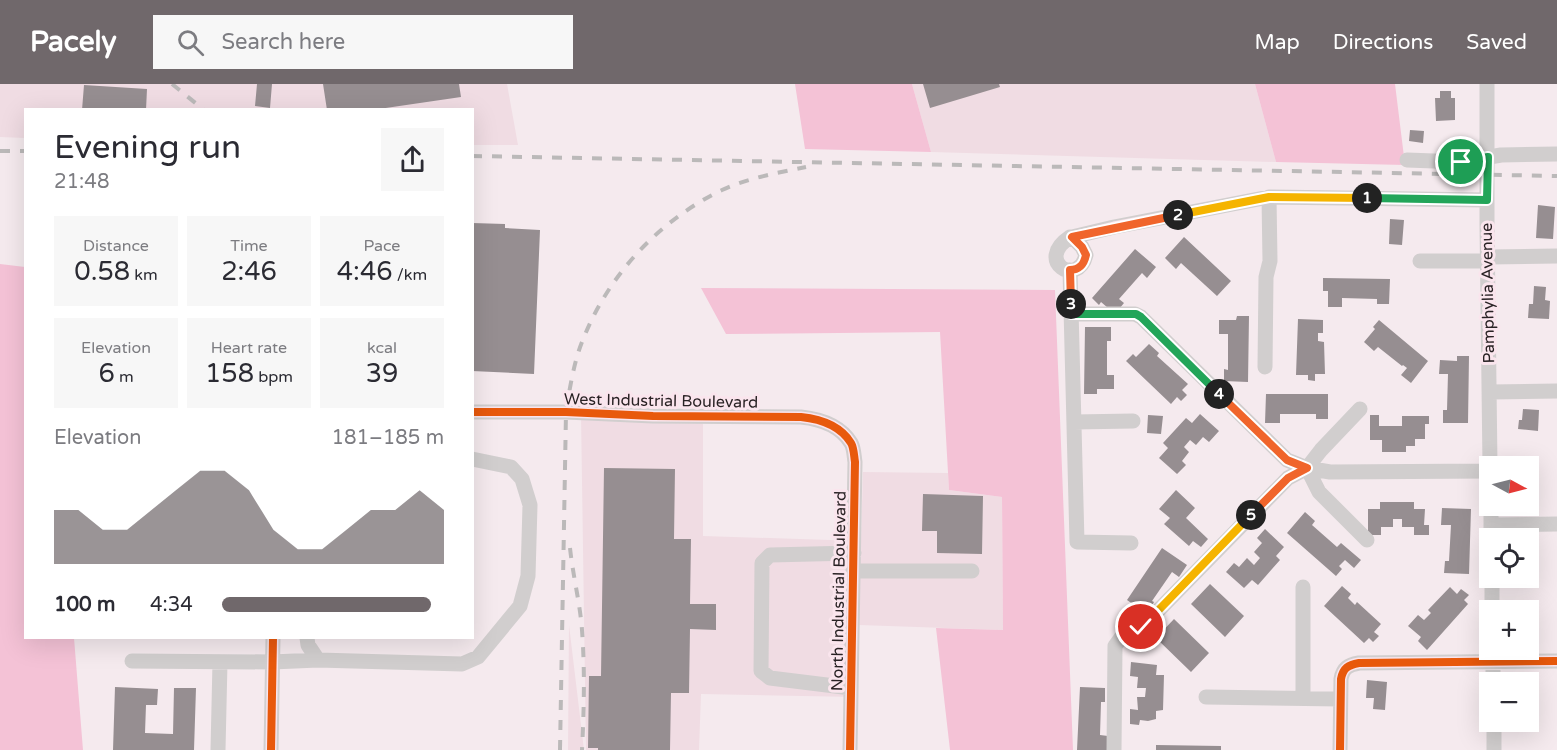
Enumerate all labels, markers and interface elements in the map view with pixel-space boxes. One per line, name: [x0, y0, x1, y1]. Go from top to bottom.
search box: [153, 15, 573, 69]
text: Pacely: [30, 25, 117, 59]
icon: search: [174, 26, 207, 59]
text: Search here: [222, 29, 345, 55]
text: Map: [1254, 30, 1300, 55]
text: Directions: [1333, 30, 1433, 55]
text: Saved: [1466, 30, 1527, 55]
text: Evening run: [54, 128, 241, 167]
button: share: [381, 128, 444, 191]
pin: [1435, 136, 1486, 187]
icon: arrive: [1444, 145, 1477, 178]
text: 21:48: [54, 170, 109, 194]
pin: 1: [1352, 183, 1382, 213]
text: 1: [1362, 188, 1372, 208]
pin: 2: [1163, 200, 1193, 230]
text: 2: [1173, 205, 1183, 225]
street label: Pamphylia Avenue: [1477, 222, 1499, 364]
text: Distance: [83, 236, 149, 256]
text: Time: [230, 236, 268, 256]
text: Pace: [364, 236, 400, 256]
text: 0.58: [74, 256, 130, 287]
text: 2:46: [221, 256, 277, 287]
text: 4:46: [337, 256, 393, 287]
text: km: [130, 265, 158, 285]
text: /km: [393, 265, 427, 285]
pin: 3: [1056, 289, 1086, 319]
text: 3: [1066, 294, 1076, 314]
text: Elevation: [81, 338, 151, 358]
text: Heart rate: [211, 338, 287, 358]
text: kcal: [367, 338, 397, 358]
text: 6: [98, 358, 115, 389]
text: 158: [205, 358, 254, 389]
text: 39: [366, 358, 398, 389]
text: m: [115, 367, 134, 387]
text: bpm: [254, 367, 293, 387]
pin: 4: [1204, 379, 1234, 409]
text: 4: [1214, 384, 1224, 404]
street label: West Industrial Boulevard: [564, 389, 758, 413]
text: Elevation: [54, 426, 141, 450]
text: 181–185 m: [331, 426, 444, 450]
north arrow: [1479, 456, 1539, 516]
map controls: [1479, 456, 1539, 732]
street label: North Industrial Boulevard: [827, 491, 851, 691]
pin: 5: [1236, 500, 1266, 530]
text: 5: [1246, 505, 1256, 525]
button: locate: [1479, 528, 1539, 588]
text: 100 m: [54, 593, 115, 617]
text: 4:34: [150, 593, 193, 617]
button: +: [1479, 600, 1539, 660]
pin: [1115, 601, 1166, 652]
icon: check: [1124, 610, 1157, 643]
button: −: [1479, 672, 1539, 732]

